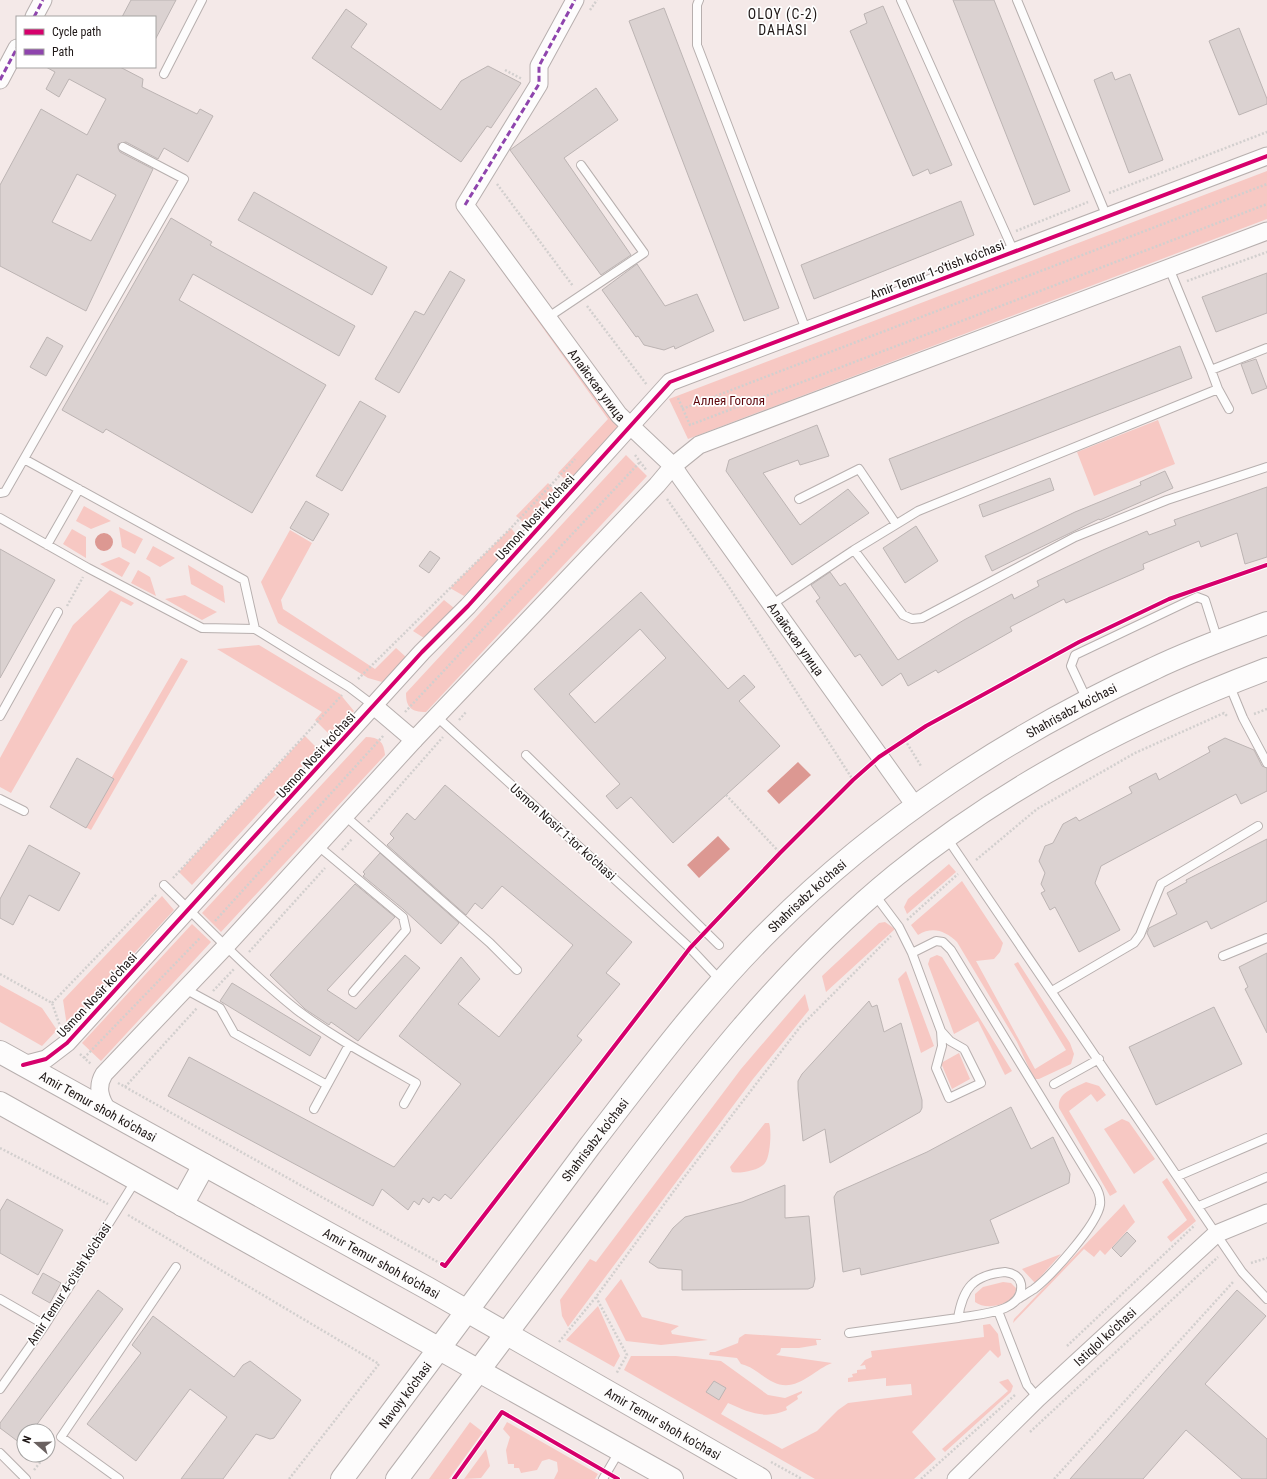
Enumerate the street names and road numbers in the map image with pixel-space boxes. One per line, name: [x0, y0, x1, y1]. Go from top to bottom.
street label: Amir Temur 1-o'tish ko'chasi: [868, 237, 1006, 303]
street label: Алайская улица: [565, 346, 628, 424]
street label: Usmon Nosir ko'chasi: [493, 471, 577, 563]
street label: Алайская улица: [765, 600, 827, 679]
street label: Shahrisabz ko'chasi: [1023, 680, 1119, 741]
street label: Usmon Nosir ko'chasi: [274, 709, 358, 801]
street label: Usmon Nosir 1-tor ko'chasi: [507, 781, 619, 883]
street label: Shahrisabz ko'chasi: [765, 856, 849, 935]
street label: Usmon Nosir ko'chasi: [54, 950, 140, 1040]
street label: Amir Temur shoh ko'chasi: [37, 1068, 159, 1144]
street label: Shahrisabz ko'chasi: [558, 1095, 631, 1184]
street label: Amir Temur 4-o'tish ko'chasi: [24, 1220, 114, 1348]
street label: Amir Temur shoh ko'chasi: [321, 1225, 443, 1301]
street label: Istiqlol ko'chasi: [1071, 1304, 1139, 1369]
street label: Navoiy ko'chasi: [375, 1359, 434, 1431]
street label: Amir Temur shoh ko'chasi: [602, 1384, 724, 1463]

